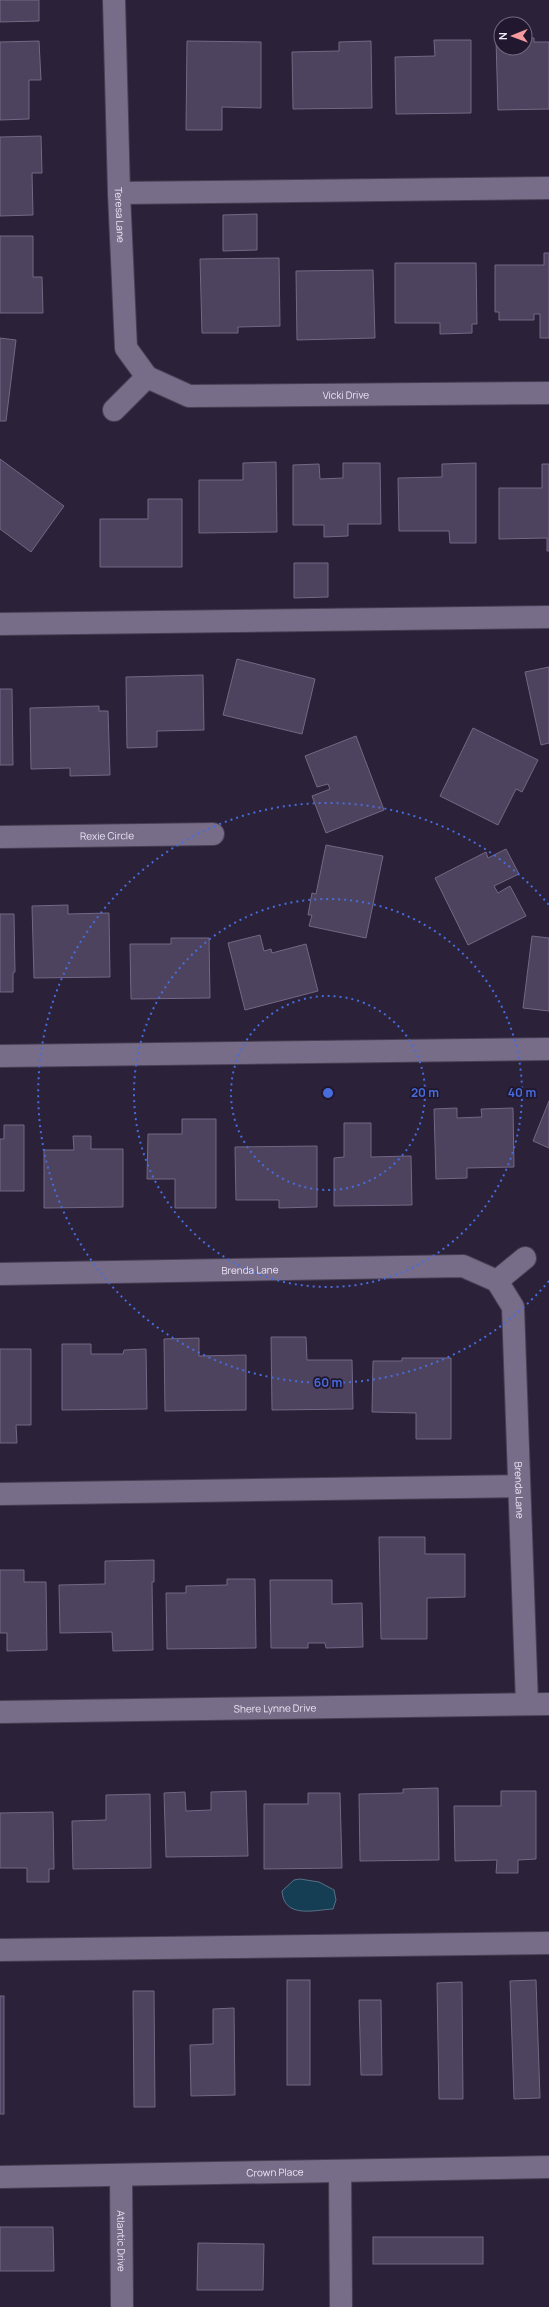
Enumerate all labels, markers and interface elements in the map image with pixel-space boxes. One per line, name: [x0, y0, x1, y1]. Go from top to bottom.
north arrow: [493, 16, 533, 56]
text: N: [495, 32, 510, 40]
street label: Teresa Lane: [112, 187, 128, 243]
street label: Vicki Drive: [323, 387, 369, 402]
street label: Rexie Circle: [80, 828, 134, 843]
text: 20 m: [411, 1084, 439, 1101]
text: 40 m: [508, 1084, 536, 1101]
centre of rings: [321, 1086, 335, 1100]
street label: Brenda Lane: [221, 1262, 279, 1277]
text: 60 m: [314, 1374, 342, 1391]
street label: Brenda Lane: [511, 1461, 527, 1519]
street label: Shere Lynne Drive: [234, 1700, 316, 1716]
street label: Crown Place: [246, 2164, 304, 2180]
street label: Atlantic Drive: [114, 2210, 129, 2272]

